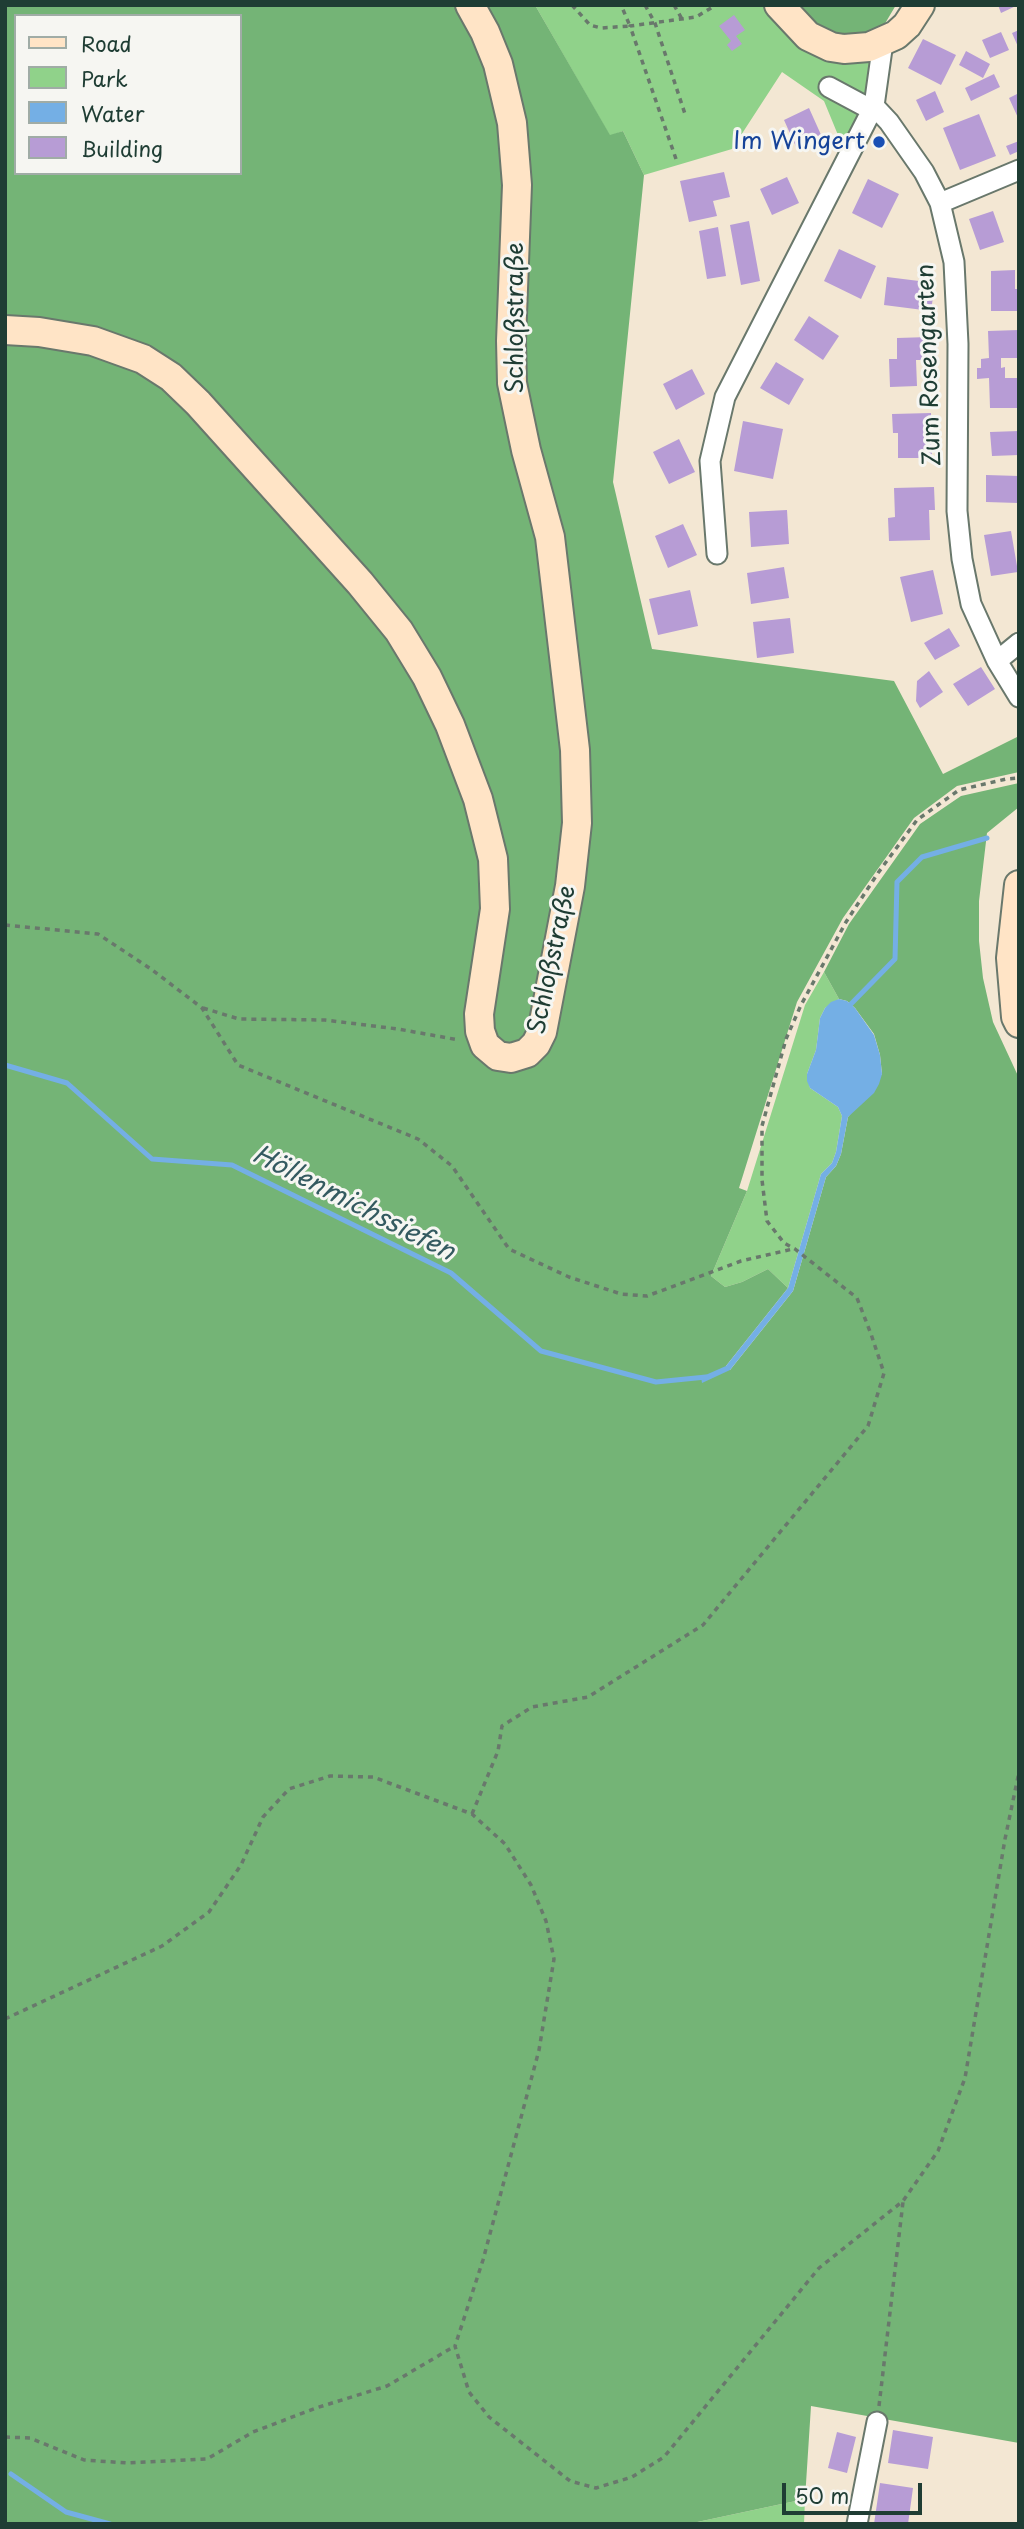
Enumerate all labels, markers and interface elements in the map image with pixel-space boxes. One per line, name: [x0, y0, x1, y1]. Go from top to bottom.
legend: [14, 14, 242, 175]
text: Road: [81, 27, 132, 59]
text: Park: [81, 62, 128, 94]
text: Water: [81, 97, 144, 129]
place label: Im Wingert: [733, 128, 865, 156]
text: Building: [81, 132, 163, 164]
marker: Im Wingert: [871, 134, 887, 150]
street label: Schloßstraße: [502, 242, 530, 394]
street label: Zum Rosengarten: [912, 263, 948, 467]
street label: Schloßstraße: [523, 883, 583, 1037]
water label: Höllenmichssiefen: [247, 1140, 459, 1268]
scale bar: [786, 2470, 926, 2514]
text: 50 m: [795, 2479, 849, 2511]

